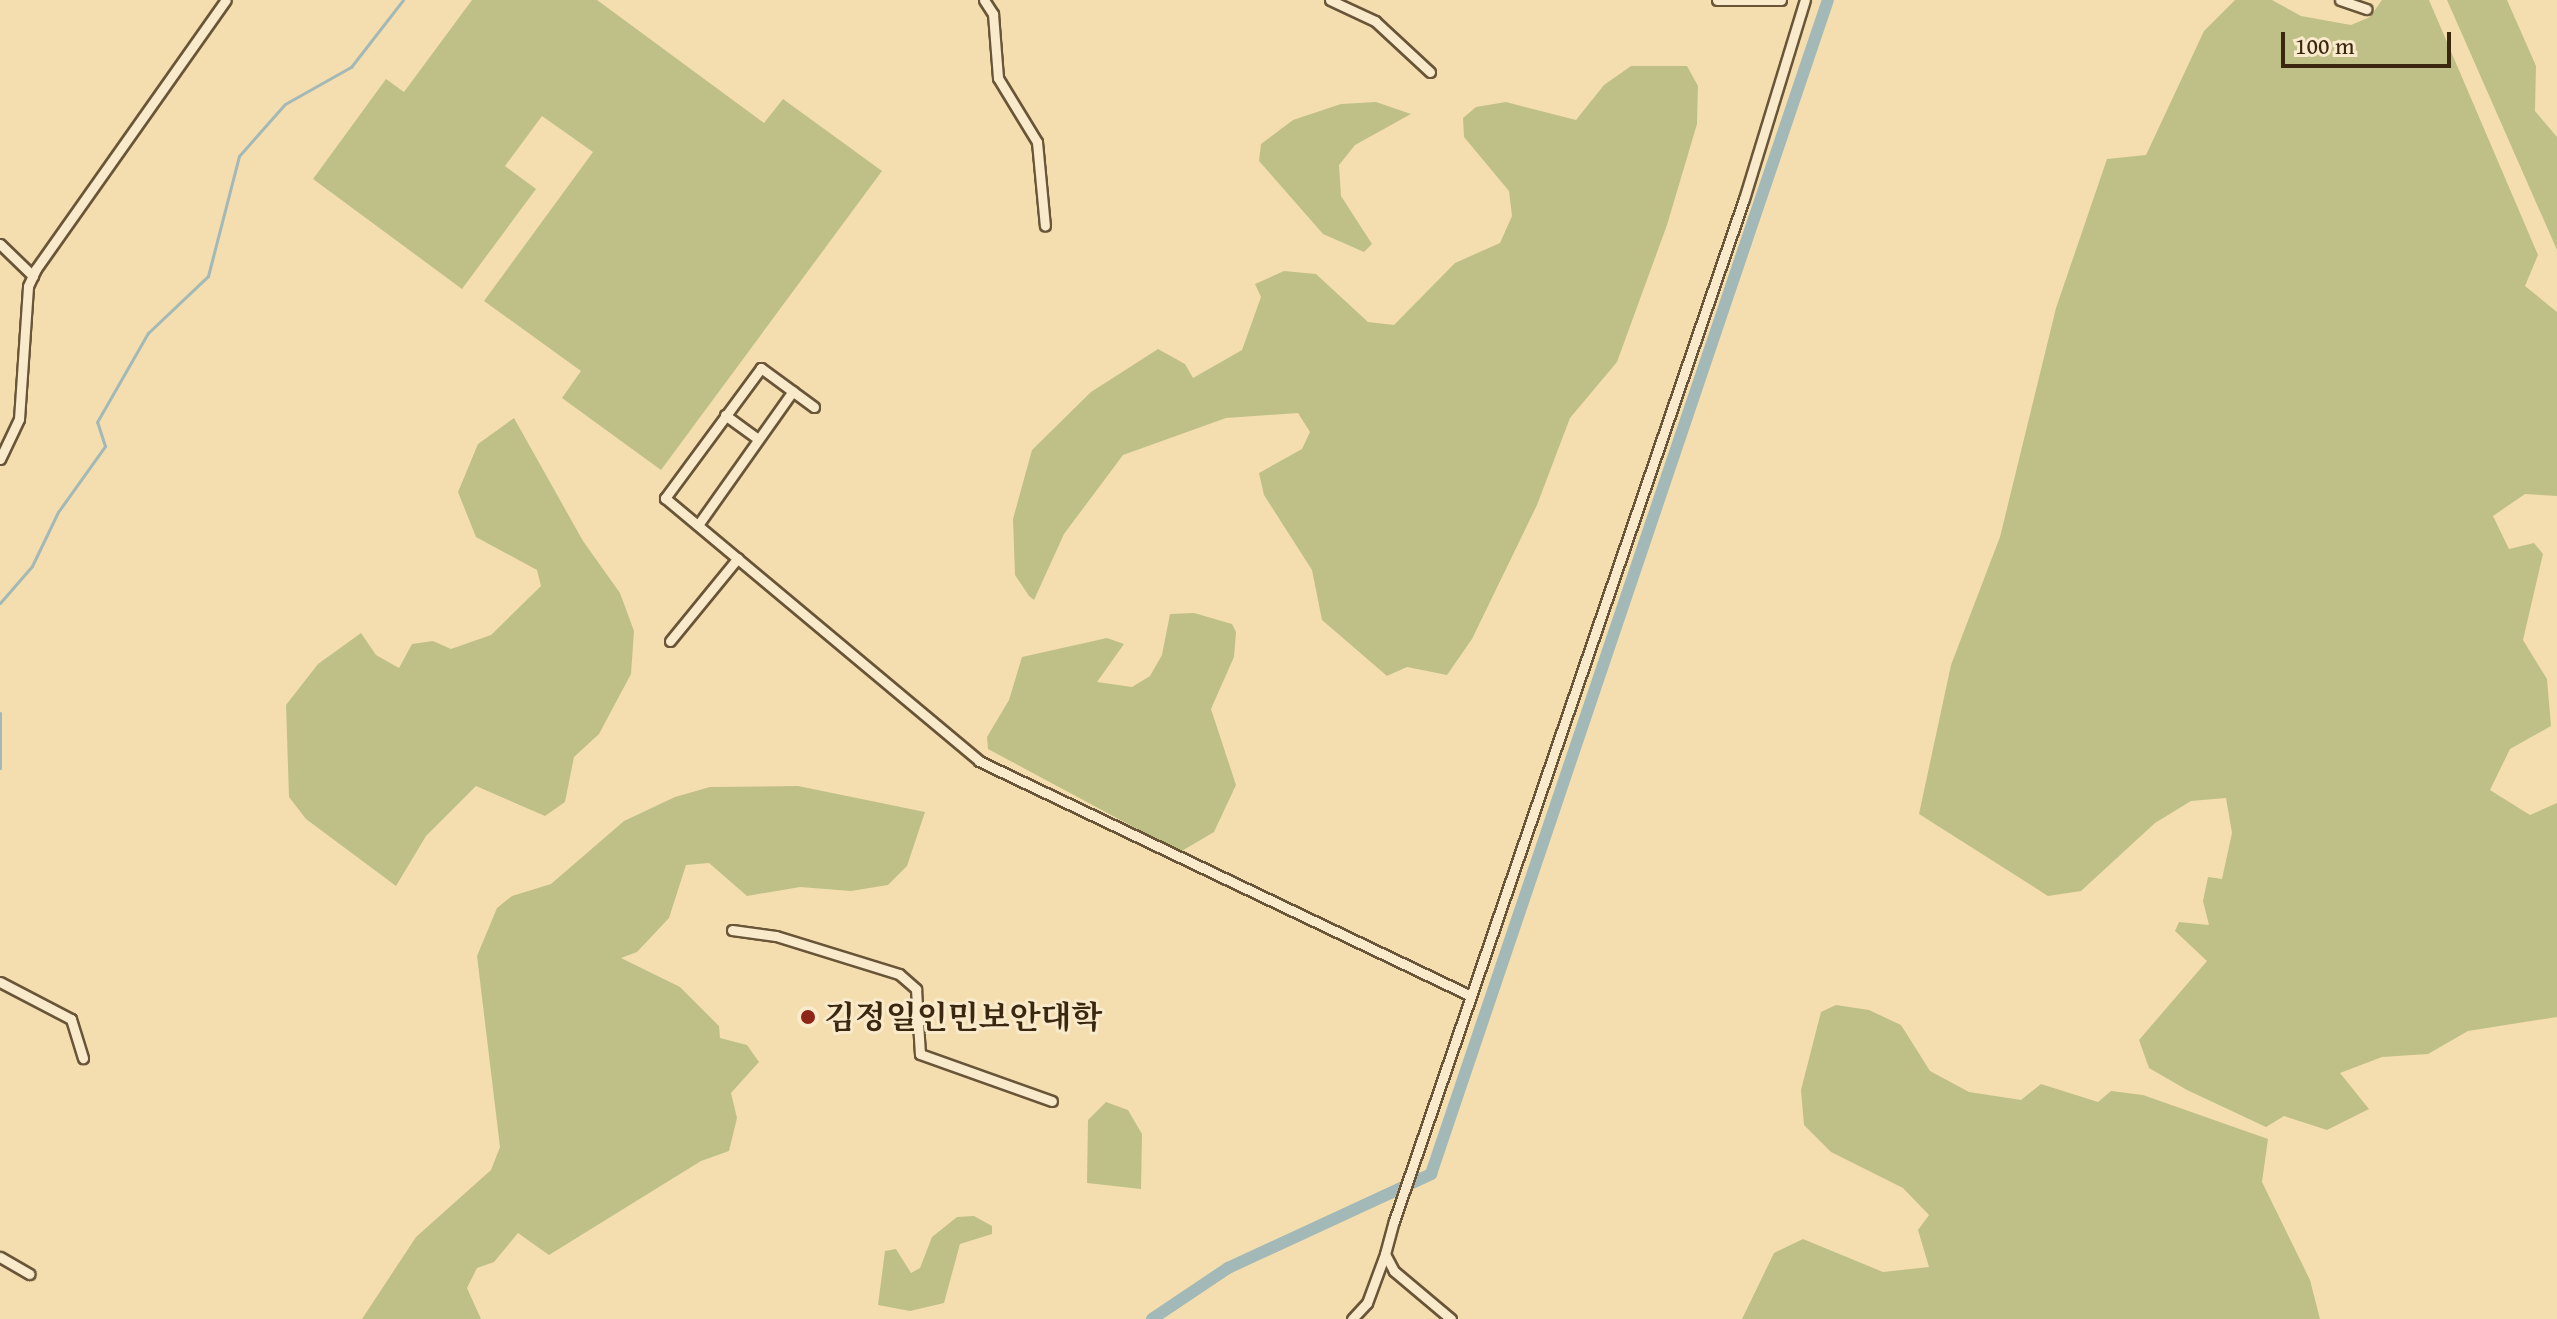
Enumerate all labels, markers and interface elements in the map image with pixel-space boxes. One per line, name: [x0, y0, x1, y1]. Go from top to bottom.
scale bar: [2285, 16, 2455, 66]
text: 100 m: [2295, 28, 2355, 63]
place label: 김정일인민보안대학: [824, 998, 1102, 1036]
marker: 김정일인민보안대학: [799, 1008, 817, 1026]

